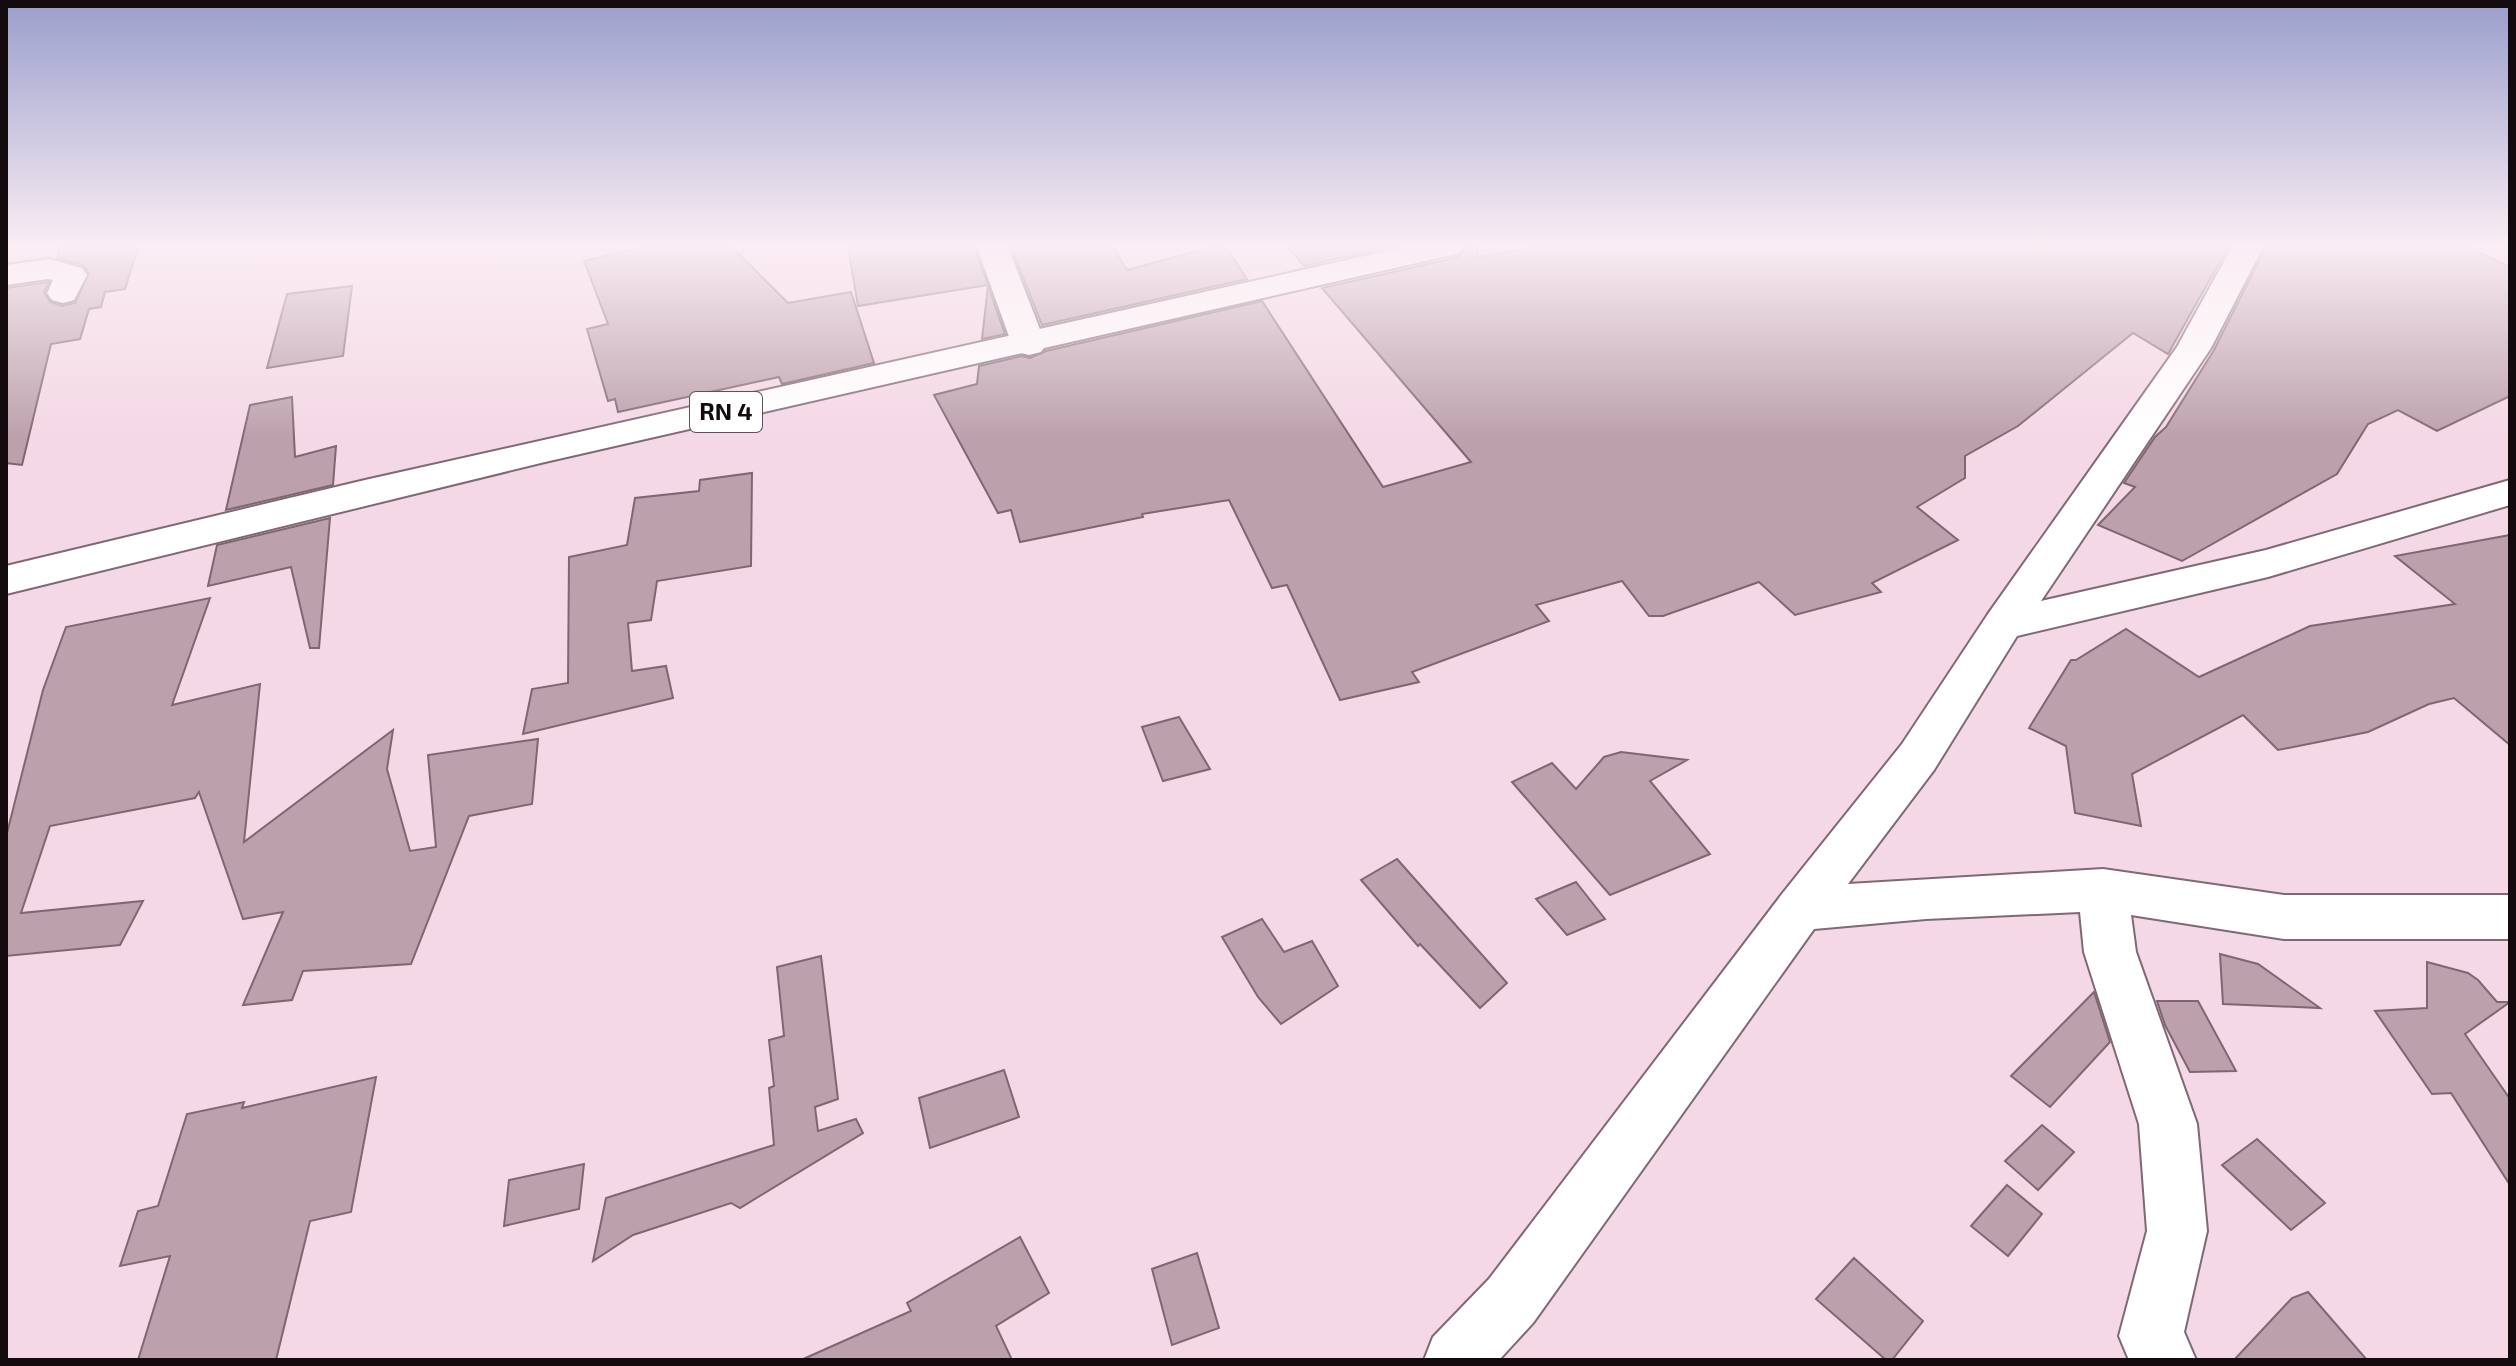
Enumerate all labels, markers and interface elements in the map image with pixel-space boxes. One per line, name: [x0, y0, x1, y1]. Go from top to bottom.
road number: RN 4: [690, 392, 762, 432]

